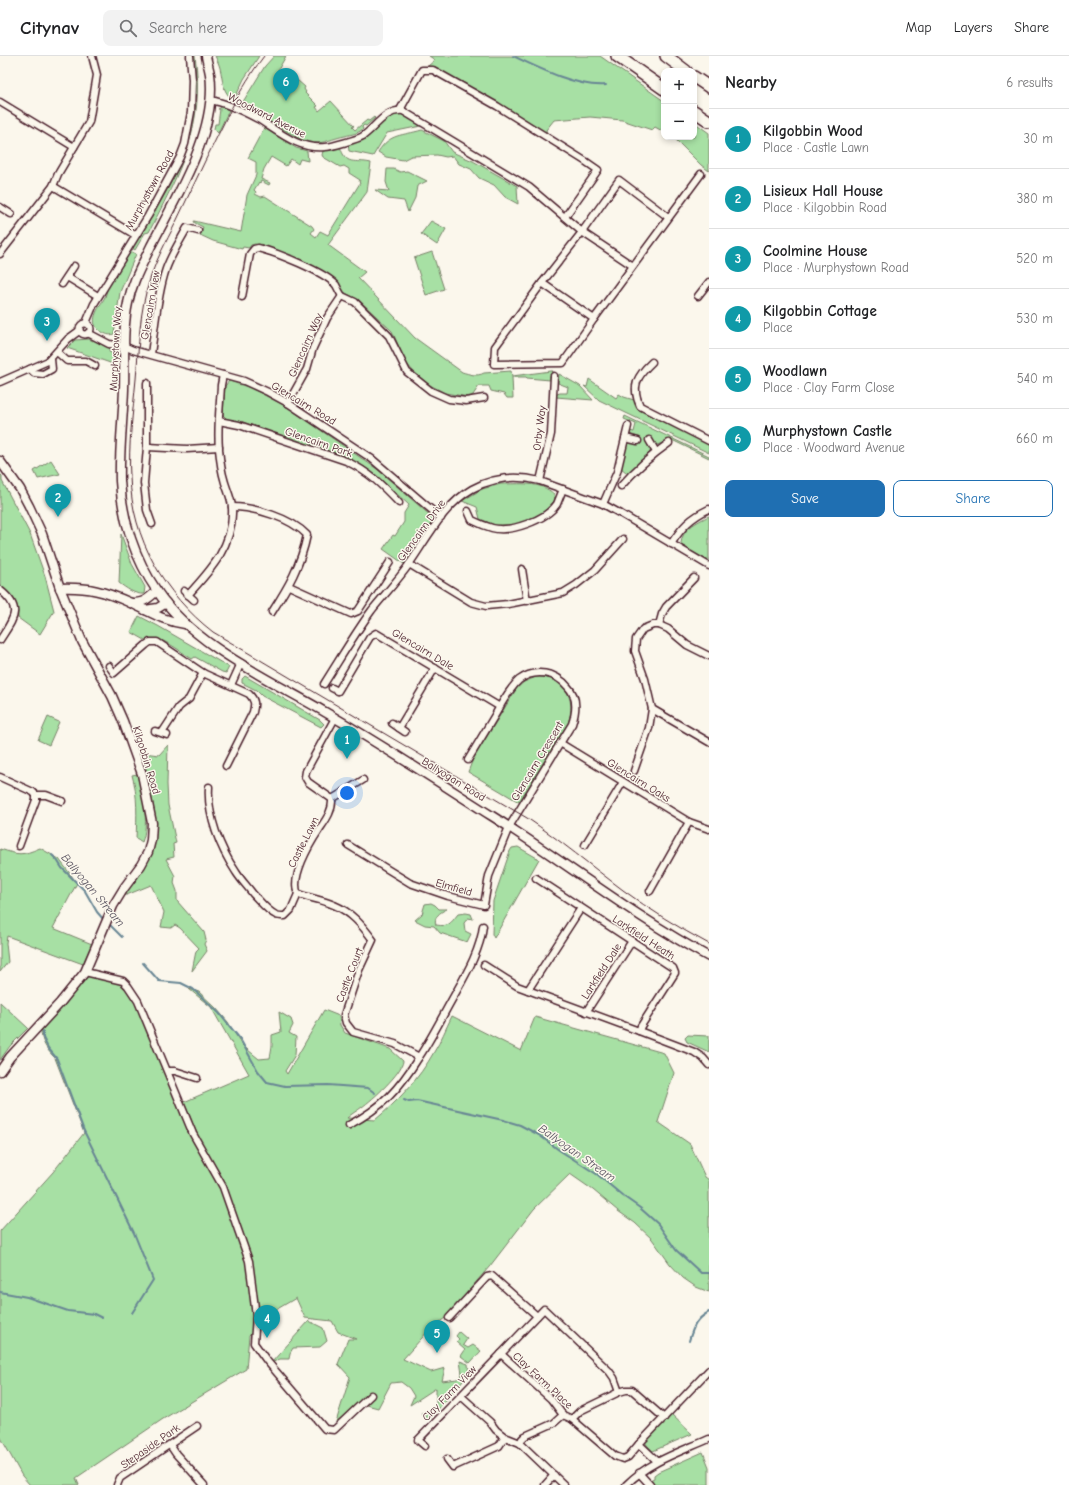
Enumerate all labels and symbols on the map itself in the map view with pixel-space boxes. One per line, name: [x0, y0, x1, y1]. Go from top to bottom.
pin: 6: [273, 68, 299, 101]
street label: Woodward Avenue: [226, 90, 308, 141]
street label: Murphystown Road: [122, 148, 177, 232]
street label: Glencairn View: [138, 269, 163, 341]
street label: Murphystown Way: [107, 306, 124, 392]
pin: 3: [34, 308, 60, 341]
street label: Glencairn Way: [286, 311, 325, 379]
street label: Glencairn Road: [269, 379, 339, 428]
street label: Orby Way: [530, 405, 549, 451]
street label: Glencairn Park: [283, 425, 355, 460]
pin: 2: [45, 484, 71, 517]
street label: Glencairn Drive: [395, 496, 448, 564]
street label: Glencairn Dale: [389, 626, 457, 673]
street label: Glencairn Crescent: [509, 718, 567, 803]
street label: Kilgobbin Road: [130, 725, 163, 796]
pin: 1: [334, 726, 360, 759]
street label: Ballyogan Road: [419, 755, 488, 804]
street label: Glencairn Oaks: [605, 756, 673, 805]
your location: [337, 783, 357, 803]
street label: Castle Lawn: [285, 815, 322, 870]
water label: Ballyogan Stream: [59, 851, 128, 929]
street label: Elmfield: [434, 876, 474, 899]
street label: Larkfield Heath: [610, 912, 677, 962]
street label: Larkfield Dale: [578, 940, 625, 1002]
street label: Castle Court: [333, 945, 366, 1004]
water label: Ballyogan Stream: [536, 1121, 618, 1185]
pin: 4: [254, 1305, 280, 1338]
pin: 5: [424, 1320, 450, 1353]
street label: Clay Farm Place: [510, 1349, 576, 1412]
street label: Clay Farm View: [420, 1362, 479, 1424]
street label: Stepaside Park: [118, 1421, 183, 1472]

